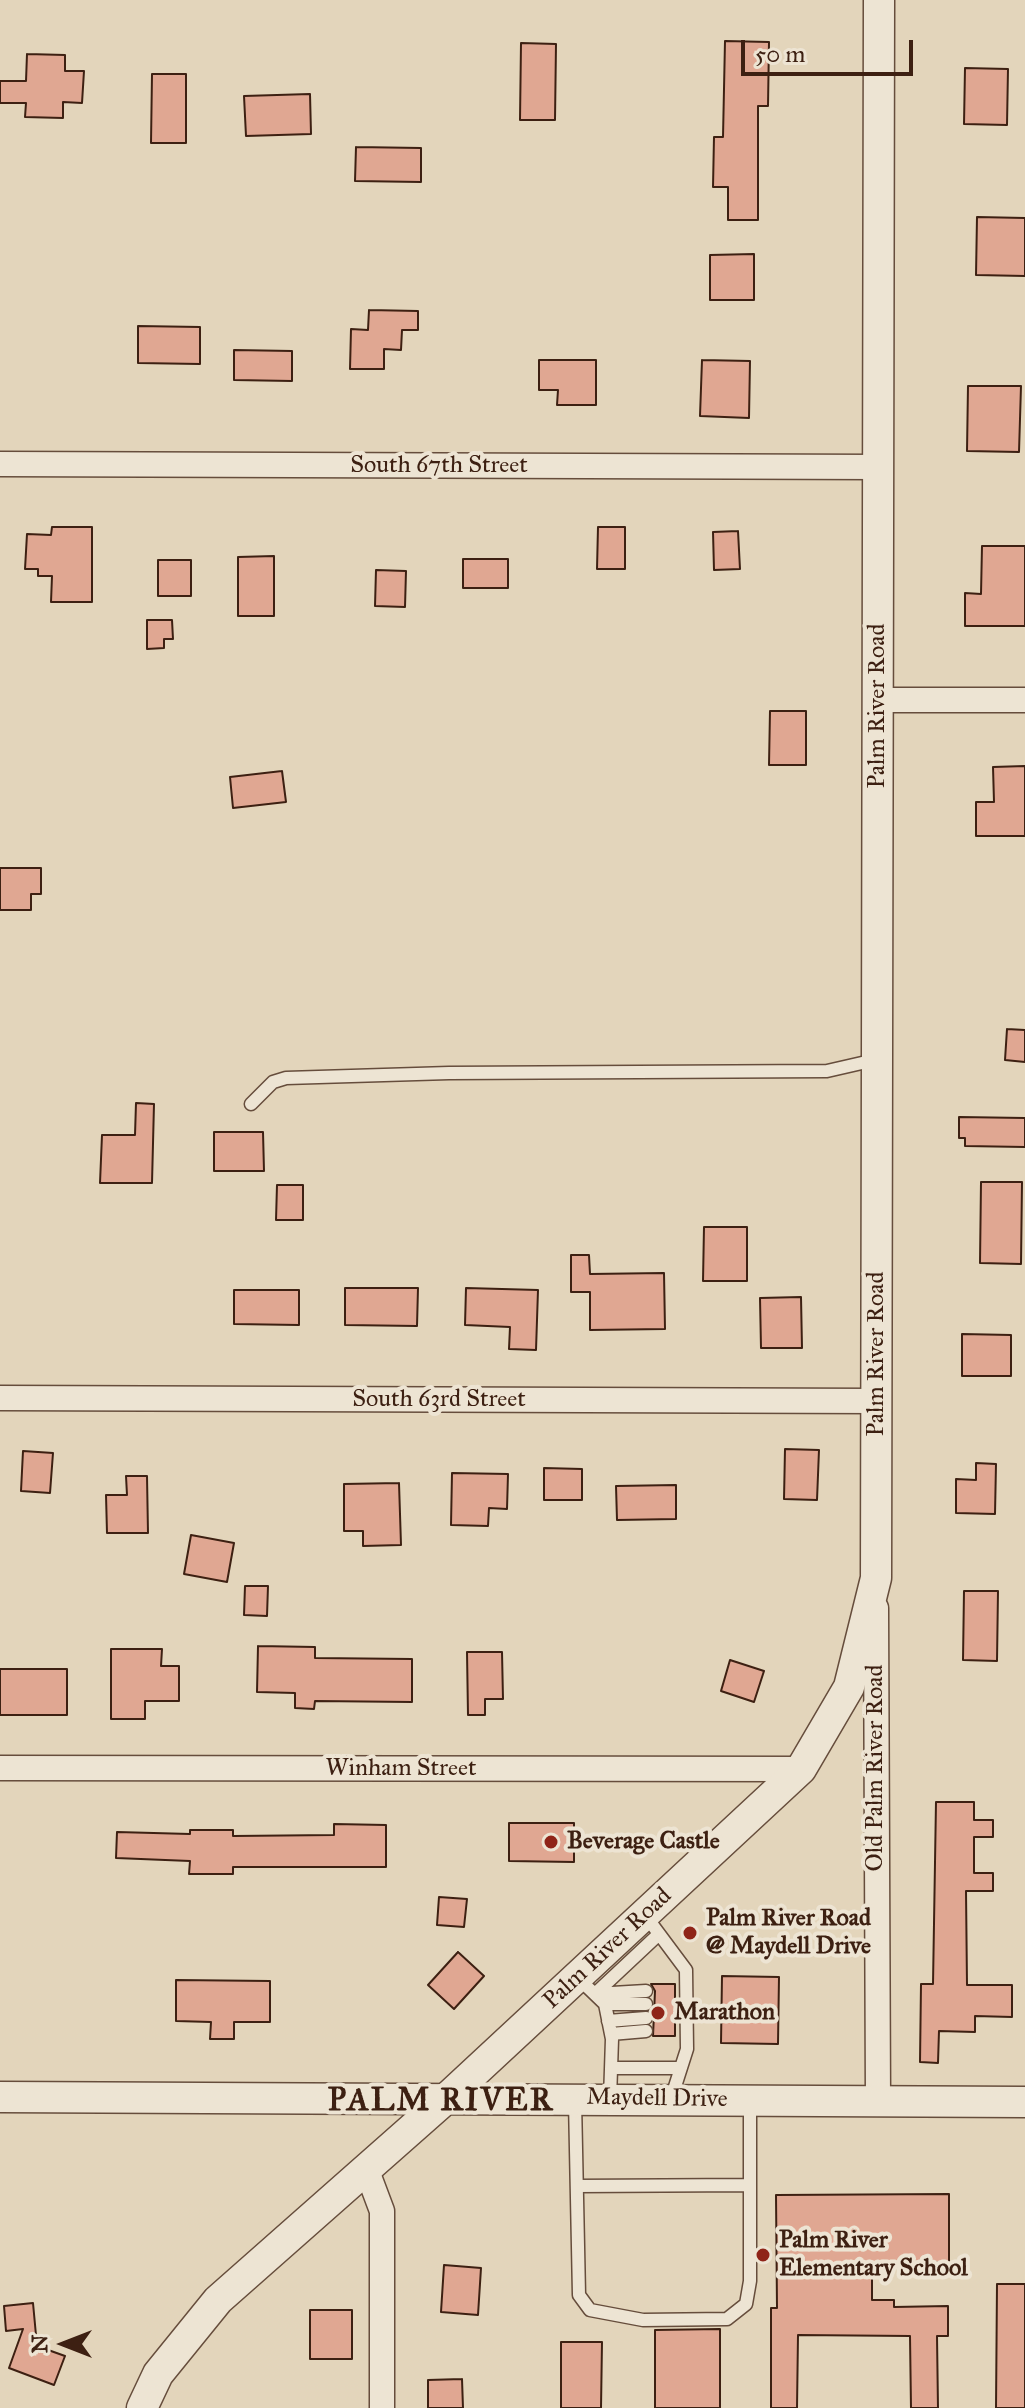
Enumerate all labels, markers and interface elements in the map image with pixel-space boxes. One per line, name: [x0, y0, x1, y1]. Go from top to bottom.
scale bar: [745, 24, 917, 74]
text: 50 m: [755, 39, 805, 69]
street label: South 67th Street: [350, 452, 528, 480]
street label: Palm River Road: [864, 623, 892, 789]
street label: Palm River Road: [863, 1271, 891, 1437]
street label: South 63rd Street: [352, 1386, 526, 1414]
street label: Old Palm River Road: [862, 1665, 890, 1871]
street label: Winham Street: [326, 1755, 476, 1783]
place label: Beverage Castle: [567, 1828, 720, 1856]
marker: Beverage Castle: [542, 1833, 560, 1851]
street label: Palm River Road: [538, 1882, 678, 2016]
place label: Palm River Road @ Maydell Drive: [706, 1905, 871, 1961]
marker: Palm River Road @ Maydell Drive: [681, 1924, 699, 1942]
place label: Marathon: [674, 1999, 775, 2027]
marker: Marathon: [649, 2004, 667, 2022]
district label: PALM RIVER: [328, 2083, 554, 2121]
street label: Maydell Drive: [586, 2083, 728, 2115]
place label: Palm River Elementary School: [779, 2227, 968, 2283]
marker: Palm River Elementary School: [754, 2246, 772, 2264]
north arrow: [24, 2304, 104, 2384]
text: N: [26, 2335, 53, 2353]

